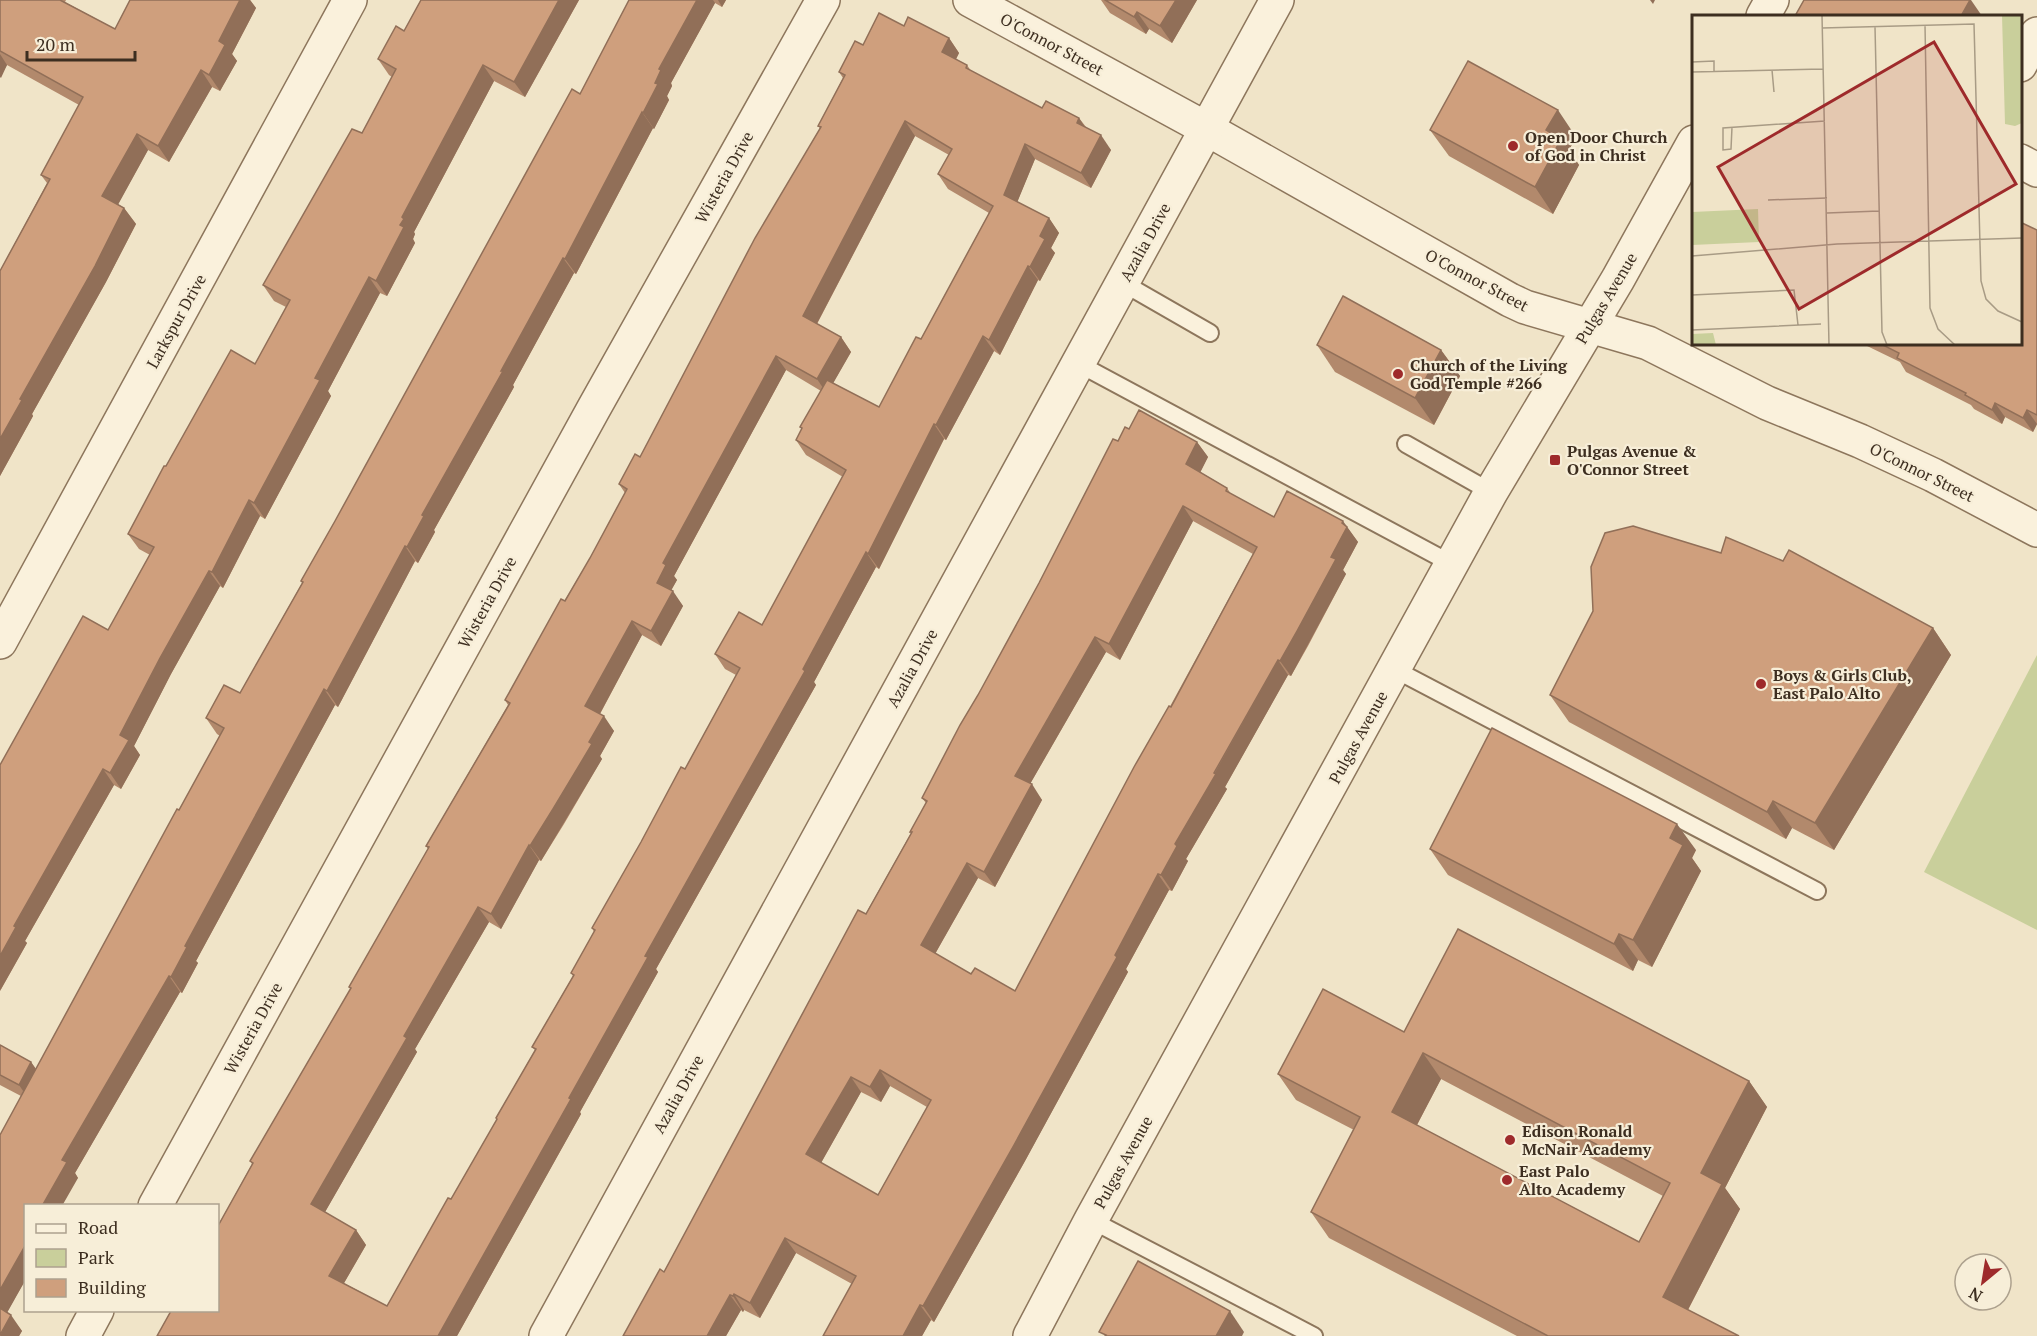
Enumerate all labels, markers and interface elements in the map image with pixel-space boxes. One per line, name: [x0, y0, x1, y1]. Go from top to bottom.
street label: O'Connor Street: [997, 8, 1108, 80]
inset map: [1692, 15, 2022, 345]
scale bar: [27, 24, 135, 62]
text: 20 m: [36, 32, 76, 56]
place label: Open Door Church of God in Christ: [1525, 126, 1668, 166]
street label: Wisteria Drive: [690, 127, 758, 227]
marker: Open Door Church of God in Christ: [1506, 139, 1520, 153]
street label: Azalia Drive: [1114, 199, 1176, 285]
street label: O'Connor Street: [1422, 244, 1533, 316]
street label: Pulgas Avenue: [1570, 248, 1642, 348]
street label: Larkspur Drive: [141, 270, 211, 372]
place label: Church of the Living God Temple #266: [1410, 354, 1568, 394]
marker: Church of the Living God Temple #266: [1391, 367, 1405, 381]
street label: O'Connor Street: [1866, 437, 1978, 507]
place label: Pulgas Avenue & O'Connor Street: [1567, 440, 1697, 480]
marker: Pulgas Avenue & O'Connor Street: [1548, 453, 1562, 467]
street label: Wisteria Drive: [453, 552, 521, 652]
street label: Azalia Drive: [881, 625, 943, 711]
place label: Boys & Girls Club, East Palo Alto: [1773, 664, 1912, 704]
marker: Boys & Girls Club, East Palo Alto: [1754, 677, 1768, 691]
street label: Pulgas Avenue: [1323, 687, 1393, 787]
street label: Wisteria Drive: [219, 978, 287, 1078]
street label: Azalia Drive: [647, 1051, 709, 1137]
street label: Pulgas Avenue: [1088, 1112, 1158, 1212]
place label: Edison Ronald McNair Academy: [1522, 1120, 1652, 1160]
marker: Edison Ronald McNair Academy: [1503, 1133, 1517, 1147]
place label: East Palo Alto Academy: [1519, 1160, 1626, 1200]
marker: East Palo Alto Academy: [1500, 1173, 1514, 1187]
legend: [24, 1204, 219, 1312]
text: Road: [78, 1215, 118, 1239]
text: Park: [78, 1245, 115, 1269]
north arrow: [1953, 1252, 2013, 1312]
text: Building: [78, 1275, 146, 1299]
text: N: [1965, 1282, 1986, 1308]

